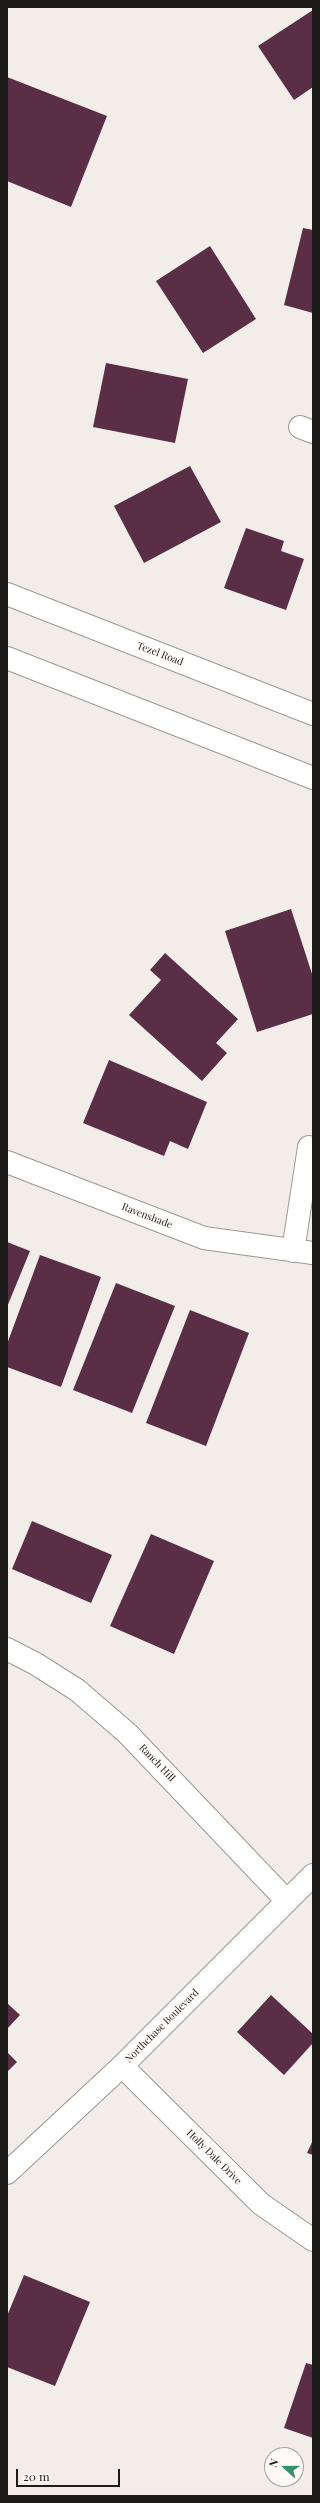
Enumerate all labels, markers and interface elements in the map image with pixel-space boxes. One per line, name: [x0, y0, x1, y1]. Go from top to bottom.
street label: Tezel Road: [135, 640, 185, 668]
street label: Ravenshade: [120, 1201, 174, 1231]
street label: Ranch Hill: [136, 1742, 178, 1784]
street label: Northchase Boulevard: [123, 1987, 201, 2065]
street label: Holly Dale Drive: [184, 2127, 244, 2187]
north arrow: [264, 2447, 304, 2487]
text: N: [265, 2456, 282, 2469]
scale bar: [18, 2461, 122, 2487]
text: 20 m: [23, 2468, 50, 2484]

